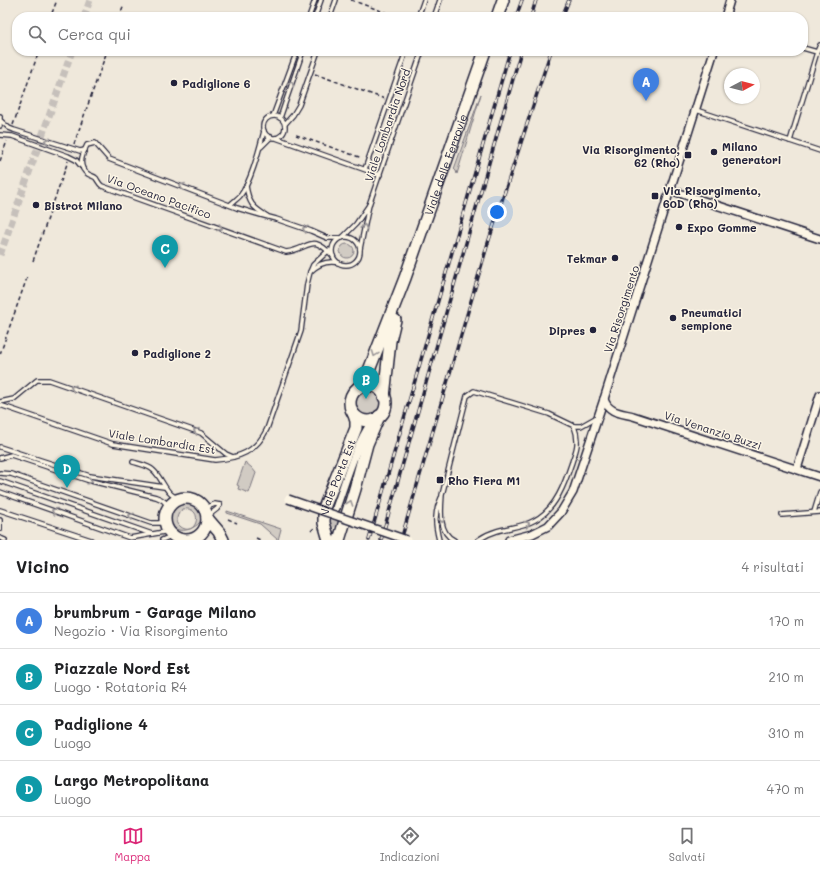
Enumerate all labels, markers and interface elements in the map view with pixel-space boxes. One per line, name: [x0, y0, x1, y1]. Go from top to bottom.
search box: [12, 12, 808, 56]
icon: search: [26, 23, 48, 45]
text: Cerca qui: [58, 24, 131, 44]
street label: Viale Lombardia Nord: [361, 66, 413, 184]
pin: A: [633, 68, 659, 101]
north arrow: [724, 68, 760, 104]
place label: Padiglione 6: [182, 76, 251, 91]
marker: Padiglione 6: [169, 78, 179, 88]
one-way arrow: [286, 81, 295, 88]
street label: Viale delle Ferrovie: [420, 111, 470, 217]
one-way arrow: [44, 137, 51, 146]
place label: Milano generatori: [722, 139, 781, 167]
place label: Via Risorgimento, 62 (Rho): [582, 142, 680, 170]
marker: Milano generatori: [709, 147, 719, 157]
marker: Via Risorgimento, 62 (Rho): [683, 150, 693, 160]
street label: Via Oceano Pacifico: [105, 170, 214, 222]
one-way arrow: [178, 183, 185, 191]
place label: Via Risorgimento, 60D (Rho): [663, 183, 761, 211]
marker: Via Risorgimento, 60D (Rho): [650, 191, 660, 201]
place label: Bistrot Milano: [44, 198, 122, 213]
marker: Bistrot Milano: [31, 200, 41, 210]
your location: [487, 202, 507, 222]
place label: Expo Gomme: [687, 220, 757, 235]
marker: Expo Gomme: [674, 222, 684, 232]
one-way arrow: [360, 223, 368, 230]
one-way arrow: [217, 224, 224, 232]
one-way arrow: [301, 225, 308, 233]
pin: C: [152, 235, 178, 268]
place label: Tekmar: [567, 251, 607, 266]
marker: Tekmar: [610, 253, 620, 263]
street label: Via Risorgimento: [600, 263, 642, 355]
place label: Pneumatici sempione: [681, 305, 742, 333]
marker: Pneumatici sempione: [668, 313, 678, 323]
place label: Dipres: [549, 323, 585, 338]
marker: Dipres: [588, 325, 598, 335]
place label: Padiglione 2: [143, 346, 211, 361]
marker: Padiglione 2: [130, 348, 140, 358]
one-way arrow: [372, 350, 380, 357]
pin: B: [353, 366, 379, 399]
one-way arrow: [70, 384, 77, 393]
street label: Via Venanzio Buzzi: [662, 407, 764, 453]
street label: Viale Lombardia Est: [107, 425, 217, 457]
one-way arrow: [192, 428, 199, 436]
street label: Viale Porta Est: [317, 437, 358, 515]
pin: D: [54, 455, 80, 488]
place label: Rho Fiera M1: [448, 473, 520, 488]
marker: Rho Fiera M1: [435, 475, 445, 485]
one-way arrow: [87, 476, 94, 485]
one-way arrow: [346, 499, 354, 506]
one-way arrow: [50, 508, 57, 516]
one-way arrow: [128, 513, 135, 521]
one-way arrow: [437, 517, 446, 523]
one-way arrow: [524, 520, 531, 528]
text: Vicino: [16, 555, 69, 577]
text: 4 risultati: [741, 558, 804, 575]
text: brumbrum - Garage Milano: [54, 602, 256, 622]
text: A: [24, 612, 34, 629]
text: 170 m: [768, 612, 804, 629]
text: Negozio · Via Risorgimento: [54, 622, 228, 639]
text: Piazzale Nord Est: [54, 658, 190, 678]
text: B: [25, 668, 33, 685]
text: 210 m: [768, 668, 804, 685]
text: Luogo · Rotatoria R4: [54, 678, 187, 695]
text: Padiglione 4: [54, 714, 148, 734]
text: C: [24, 724, 34, 741]
text: 310 m: [768, 724, 804, 741]
text: Luogo: [54, 734, 91, 751]
text: Largo Metropolitana: [54, 770, 209, 790]
text: D: [24, 780, 34, 797]
text: 470 m: [767, 780, 804, 797]
text: Luogo: [54, 790, 91, 807]
tab: Mappa: [115, 825, 151, 864]
tab: Indicazioni: [380, 825, 440, 864]
tab: Salvati: [669, 825, 705, 864]

